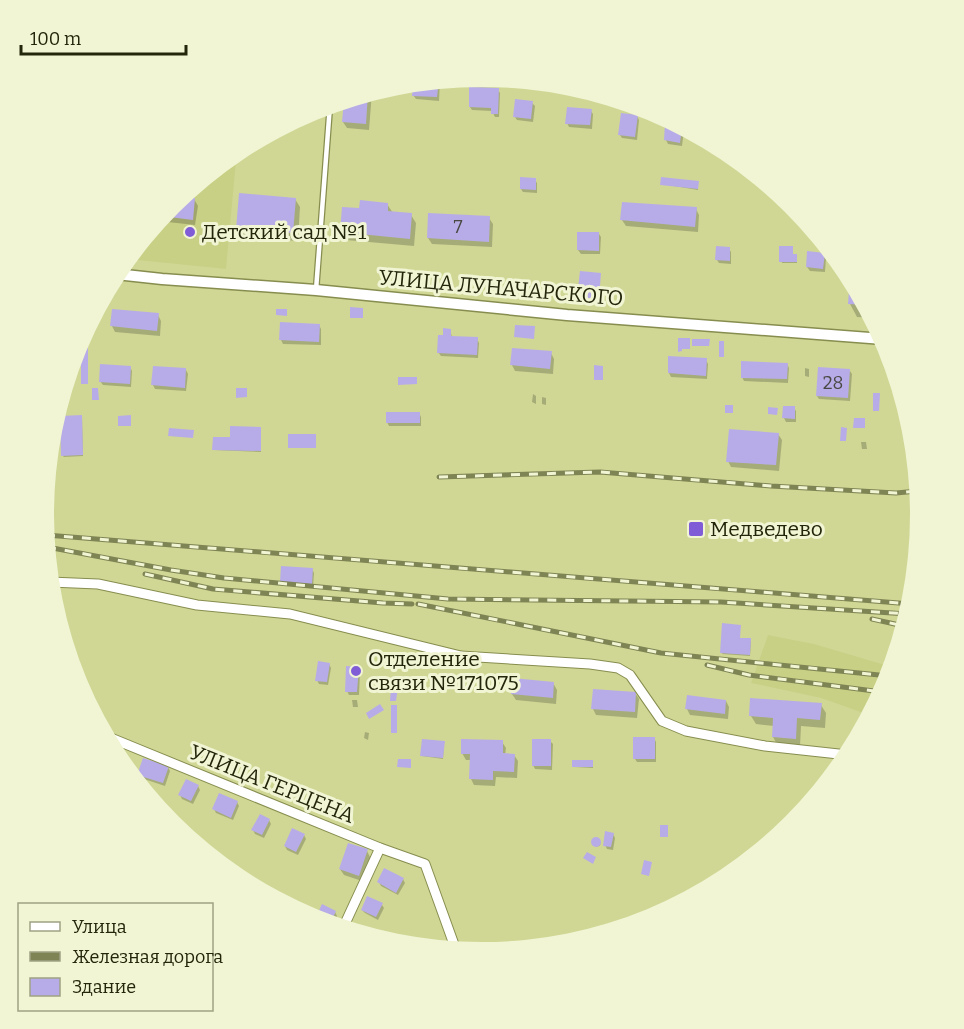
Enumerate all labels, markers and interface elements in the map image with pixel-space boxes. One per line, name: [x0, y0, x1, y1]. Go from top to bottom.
scale bar: [21, 18, 186, 56]
text: 100 m: [30, 28, 81, 50]
house number: 7: [453, 216, 463, 238]
place label: Детский сад №1: [202, 219, 367, 245]
marker: Детский сад №1: [183, 225, 197, 239]
street label: УЛИЦА ЛУНАЧАРСКОГО: [378, 264, 624, 312]
house number: 28: [823, 372, 843, 394]
place label: Медведево: [710, 516, 823, 542]
marker: Медведево: [687, 520, 705, 538]
place label: Отделение связи №171075: [368, 646, 519, 696]
marker: Отделение связи №171075: [349, 664, 363, 678]
street label: УЛИЦА ГЕРЦЕНА: [186, 739, 358, 829]
legend: [18, 903, 213, 1011]
text: Улица: [72, 916, 127, 938]
text: Железная дорога: [72, 946, 223, 968]
text: Здание: [72, 976, 136, 998]

